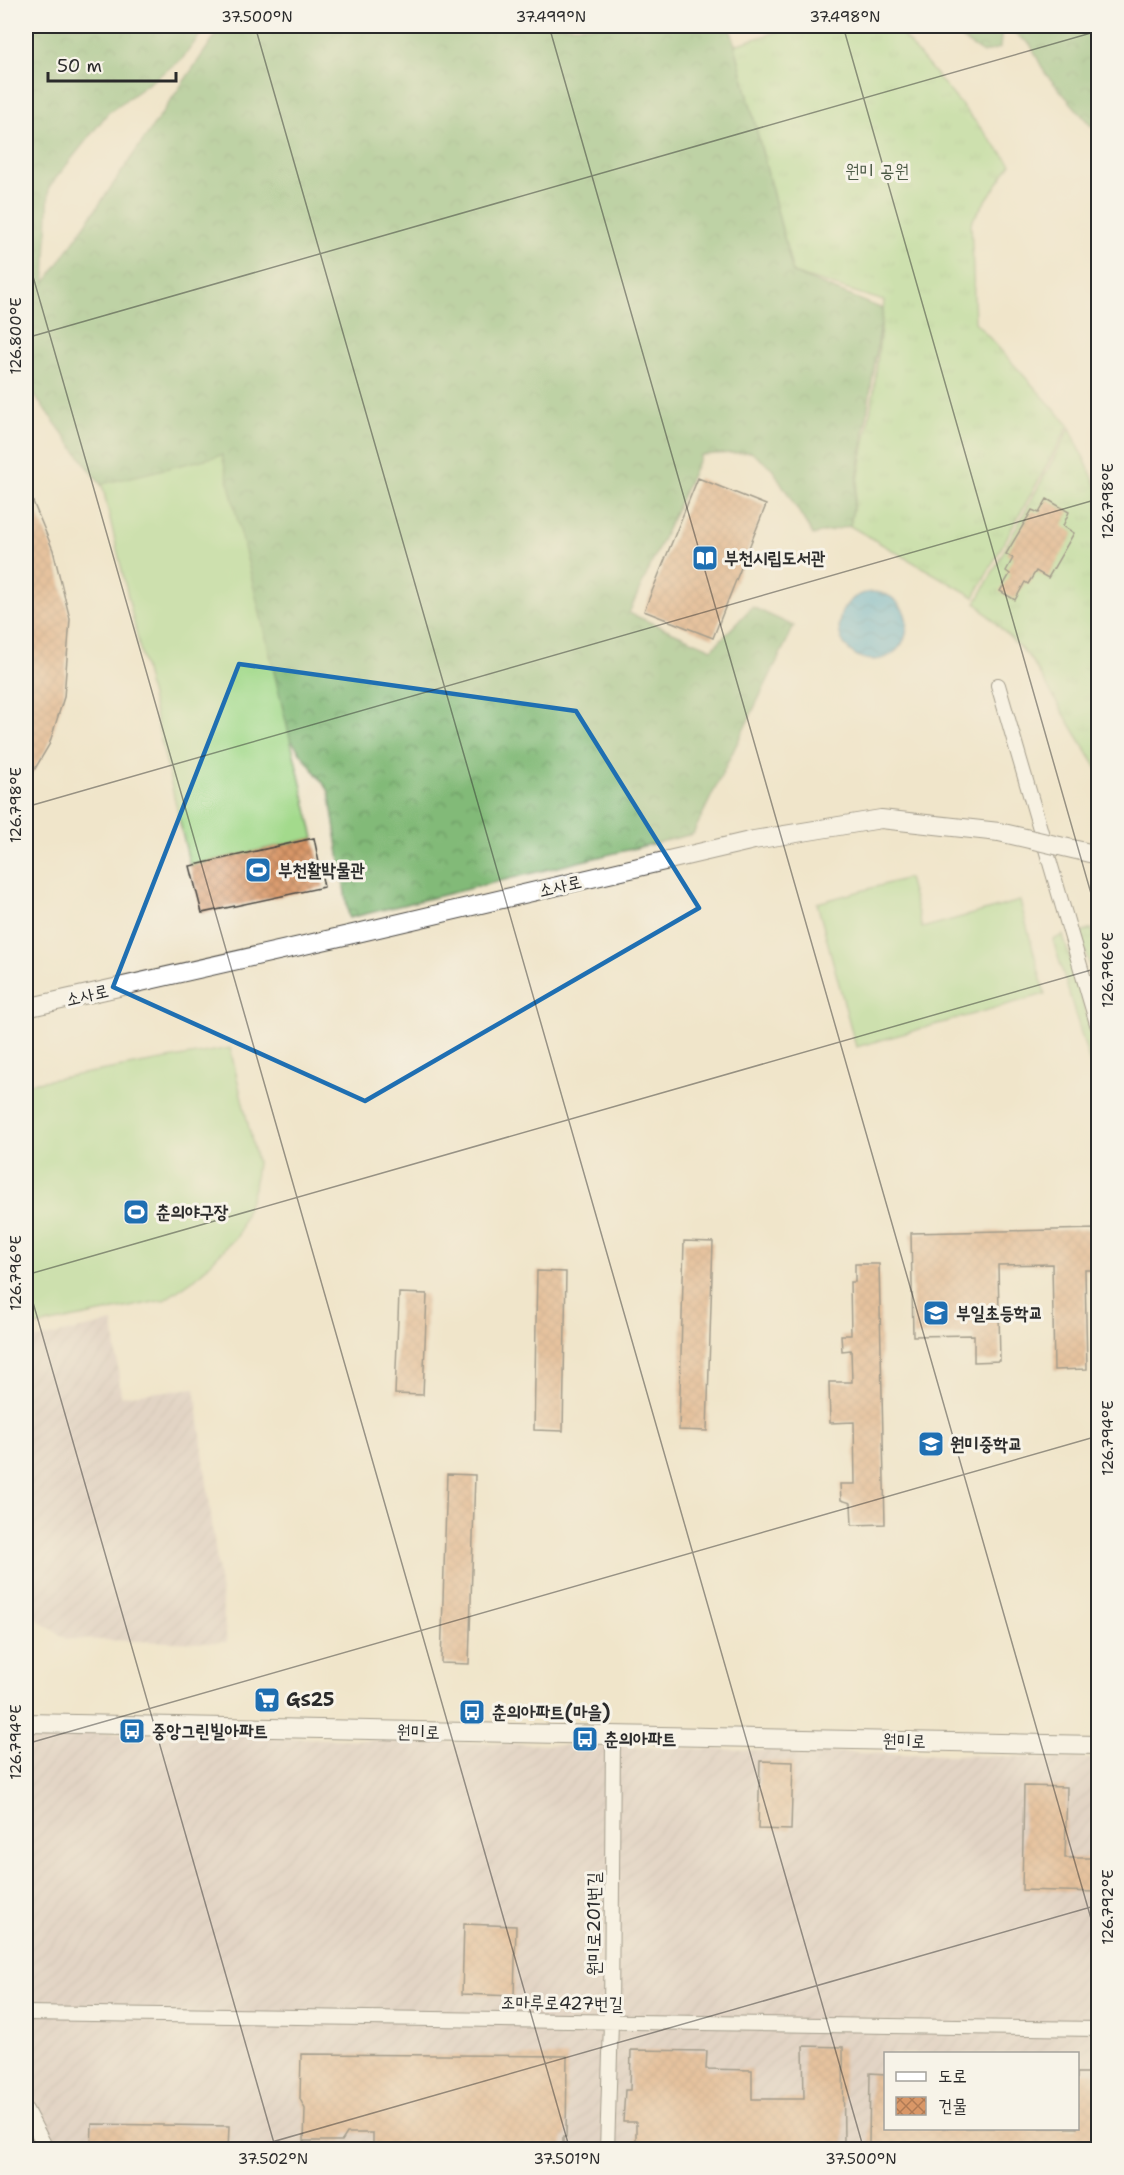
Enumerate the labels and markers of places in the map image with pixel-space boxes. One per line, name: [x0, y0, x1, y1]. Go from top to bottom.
library icon: 부천시립도서관: [690, 543, 720, 573]
place label: 부천시립도서관: [724, 546, 826, 570]
sports icon: 부천활박물관: [243, 855, 273, 885]
place label: 부천활박물관: [278, 858, 365, 882]
sports icon: 춘의야구장: [121, 1197, 151, 1227]
place label: 춘의야구장: [156, 1200, 229, 1224]
school or university icon: 부일초등학교: [921, 1298, 951, 1328]
place label: 부일초등학교: [956, 1301, 1043, 1325]
school or university icon: 원미중학교: [916, 1429, 946, 1459]
place label: 원미중학교: [950, 1432, 1022, 1456]
supermarket icon: GS25: [252, 1685, 282, 1715]
place label: GS25: [286, 1688, 334, 1712]
bus stop icon: 춘의아파트(마을): [457, 1697, 487, 1727]
place label: 춘의아파트(마을): [492, 1700, 611, 1724]
bus stop icon: 중앙그린빌아파트: [117, 1716, 147, 1746]
place label: 중앙그린빌아파트: [152, 1719, 268, 1743]
bus stop icon: 춘의아파트: [570, 1724, 600, 1754]
place label: 춘의아파트: [604, 1727, 676, 1751]

